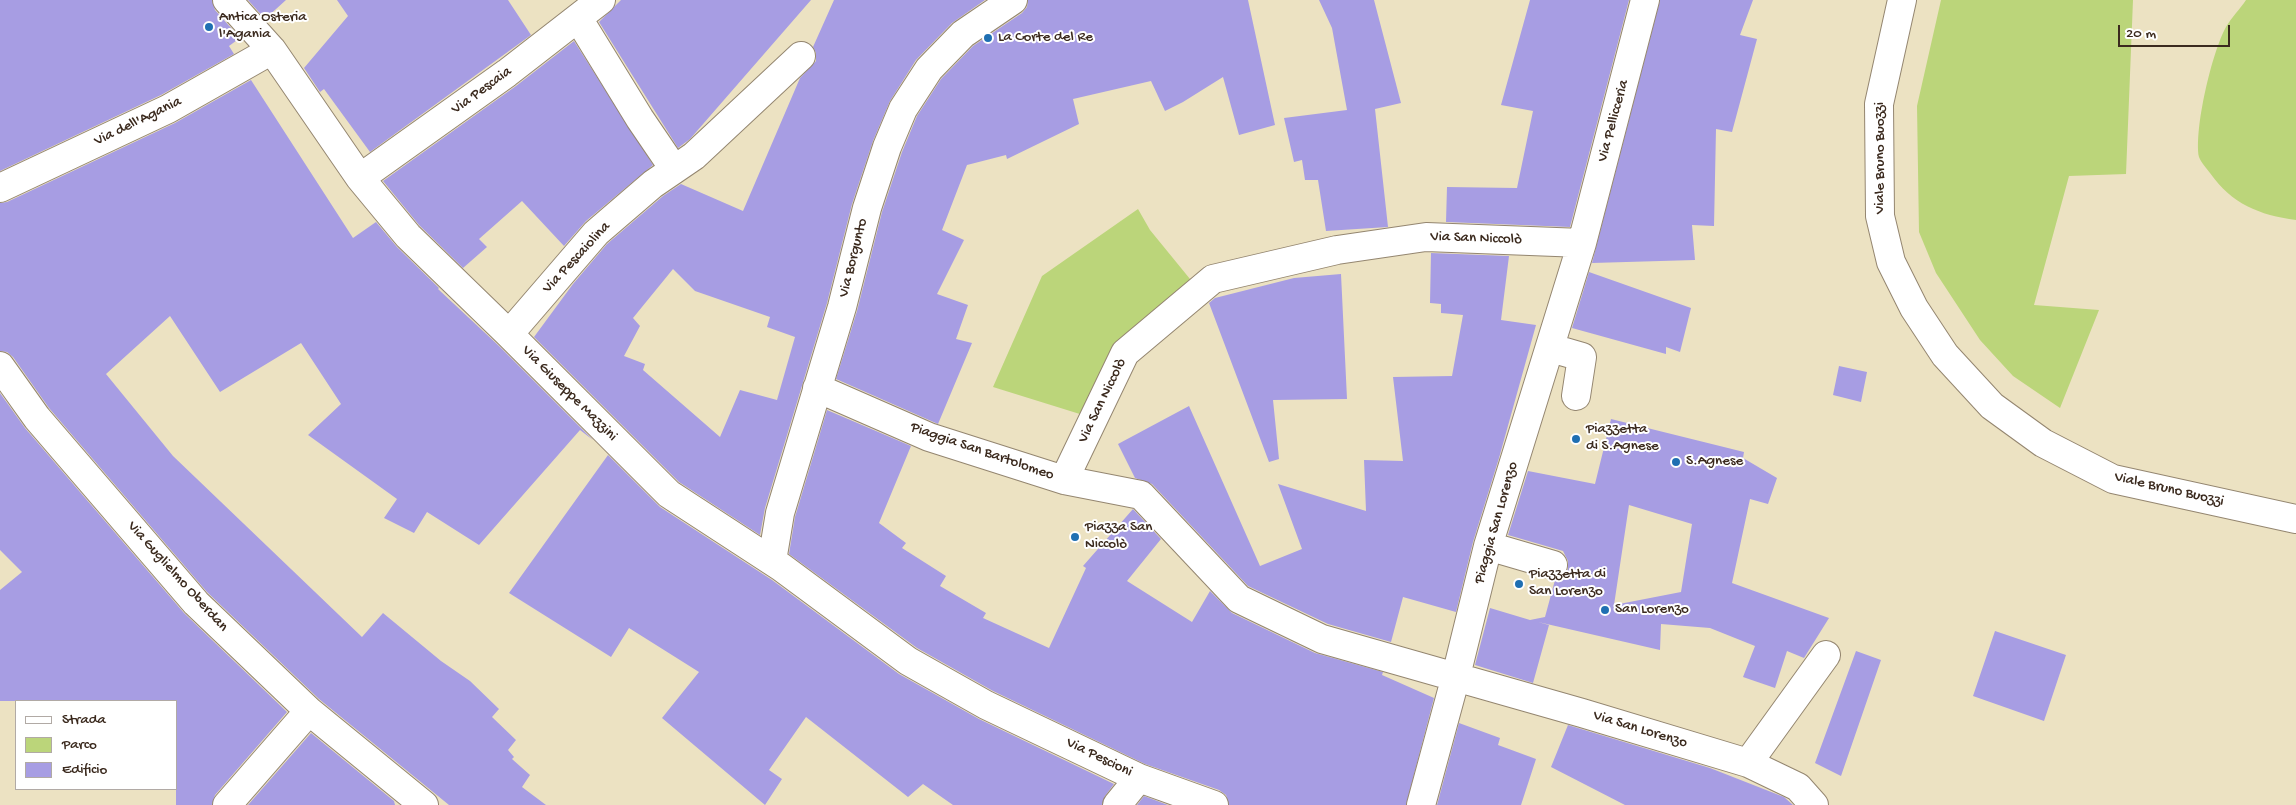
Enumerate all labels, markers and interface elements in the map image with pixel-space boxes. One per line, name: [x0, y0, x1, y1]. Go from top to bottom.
place label: Antica Osteria l'Agania: [219, 9, 307, 44]
scale bar: [2121, 15, 2234, 47]
marker: Antica Osteria l'Agania: [203, 21, 215, 33]
text: 20 m: [2126, 25, 2156, 43]
place label: La Corte del Re: [998, 29, 1093, 47]
marker: La Corte del Re: [982, 32, 994, 44]
street label: Via Pescaia: [448, 63, 516, 119]
street label: Via Pellicceria: [1594, 78, 1634, 164]
street label: Via dell'Agania: [91, 93, 185, 151]
street label: Viale Bruno Buozzi: [1872, 102, 1890, 214]
street label: Via Borgunto: [835, 217, 873, 299]
street label: Via Pescaiolina: [539, 218, 615, 298]
street label: Via San Niccolò: [1430, 228, 1522, 250]
street label: Via Giuseppe Mazzini: [517, 342, 621, 446]
street label: Via San Niccolò: [1075, 356, 1131, 446]
street label: Piaggia San Bartolomeo: [908, 419, 1056, 485]
place label: Piazzetta di S.Agnese: [1586, 421, 1659, 456]
marker: Piazzetta di S.Agnese: [1570, 433, 1582, 445]
place label: S.Agnese: [1686, 453, 1743, 471]
marker: S.Agnese: [1670, 456, 1682, 468]
street label: Piaggia San Lorenzo: [1471, 460, 1523, 586]
street label: Viale Bruno Buozzi: [2112, 469, 2226, 511]
street label: Via Guglielmo Oberdan: [123, 518, 231, 636]
place label: Piazza San Niccolò: [1085, 519, 1152, 554]
marker: Piazza San Niccolò: [1069, 531, 1081, 543]
place label: Piazzetta di San Lorenzo: [1529, 566, 1606, 601]
marker: Piazzetta di San Lorenzo: [1513, 578, 1525, 590]
place label: San Lorenzo: [1615, 601, 1689, 619]
marker: San Lorenzo: [1599, 604, 1611, 616]
legend: [15, 700, 178, 790]
street label: Via San Lorenzo: [1591, 707, 1689, 753]
text: Strada: [62, 711, 106, 729]
street label: Via Pescioni: [1063, 734, 1135, 782]
text: Parco: [62, 736, 97, 754]
text: Edificio: [62, 761, 107, 779]

